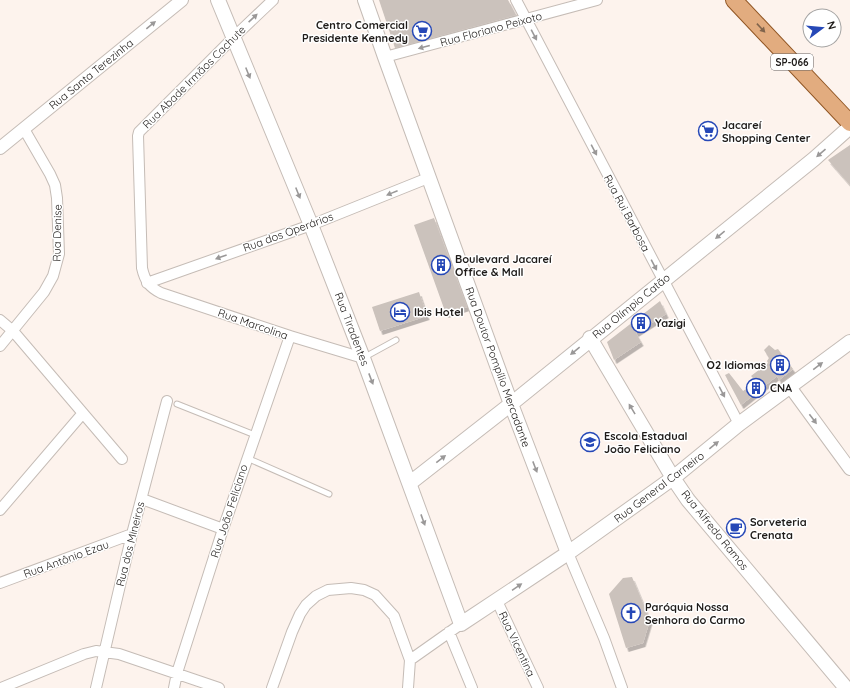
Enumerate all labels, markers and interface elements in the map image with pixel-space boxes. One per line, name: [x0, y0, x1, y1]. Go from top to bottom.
north arrow: [802, 8, 842, 48]
street label: Rua Floriano Peixoto: [439, 9, 544, 49]
one-way arrow: [248, 14, 258, 23]
place label: Centro Comercial Presidente Kennedy: [302, 18, 408, 45]
text: N: [824, 19, 839, 31]
one-way arrow: [146, 20, 157, 29]
supermarket icon: Centro Comercial Presidente Kennedy: [411, 20, 433, 42]
street label: Rua Abade Irmãos Cachute: [140, 23, 248, 131]
one-way arrow: [756, 23, 765, 33]
one-way arrow: [531, 29, 537, 40]
street label: Rua Santa Terezinha: [46, 36, 136, 112]
one-way arrow: [418, 44, 430, 50]
road number: SP-066: [771, 54, 813, 70]
one-way arrow: [246, 67, 252, 79]
place label: Jacareí Shopping Center: [722, 118, 811, 145]
supermarket icon: Jacareí Shopping Center: [697, 120, 719, 142]
one-way arrow: [591, 144, 597, 156]
one-way arrow: [815, 148, 826, 157]
street label: Rua Rui Barbosa: [601, 172, 653, 254]
one-way arrow: [295, 188, 301, 200]
one-way arrow: [386, 190, 398, 196]
street label: Rua Denise: [49, 204, 65, 262]
street label: Rua dos Operários: [241, 209, 335, 255]
one-way arrow: [714, 230, 725, 239]
place label: Boulevard Jacareí Office & Mall: [455, 252, 552, 279]
one-way arrow: [215, 254, 227, 260]
building icon: Boulevard Jacareí Office & Mall: [430, 254, 452, 276]
one-way arrow: [651, 259, 658, 271]
street label: Rua Olímpio Catão: [589, 270, 673, 342]
street label: Rua Doutor Pompílio Mercadante: [462, 285, 534, 449]
street label: Rua Tiradentes: [332, 290, 372, 368]
hotel icon: Ibis Hotel: [389, 301, 411, 323]
street label: Rua Marcolina: [216, 305, 290, 343]
place label: Ibis Hotel: [414, 305, 464, 319]
building icon: Yazigi: [630, 312, 652, 334]
place label: Yazigi: [655, 316, 686, 330]
one-way arrow: [569, 347, 580, 356]
building icon: O2 Idiomas: [769, 354, 791, 376]
place label: O2 Idiomas: [707, 358, 766, 372]
one-way arrow: [812, 362, 823, 370]
one-way arrow: [369, 374, 375, 386]
building icon: CNA: [745, 377, 767, 399]
place label: CNA: [770, 381, 792, 395]
one-way arrow: [719, 386, 725, 398]
one-way arrow: [629, 403, 636, 415]
one-way arrow: [809, 413, 817, 424]
place label: Escola Estadual João Feliciano: [604, 429, 688, 456]
school or university icon: Escola Estadual João Feliciano: [579, 431, 601, 453]
one-way arrow: [709, 440, 720, 449]
street label: Rua General Carneiro: [611, 448, 707, 526]
one-way arrow: [435, 455, 446, 463]
one-way arrow: [532, 461, 538, 472]
street label: Rua João Feliciano: [207, 462, 251, 559]
street label: Rua Alfredo Ramos: [678, 487, 752, 573]
street label: Rua dos Mineiros: [113, 500, 147, 588]
one-way arrow: [421, 514, 427, 526]
place label: Sorveteria Crenata: [750, 515, 807, 542]
cafe icon: Sorveteria Crenata: [725, 517, 747, 539]
street label: Rua Antônio Ezau: [21, 537, 111, 581]
one-way arrow: [512, 583, 522, 591]
place label: Paróquia Nossa Senhora do Carmo: [645, 600, 745, 627]
church icon: Paróquia Nossa Senhora do Carmo: [620, 602, 642, 624]
street label: Rua Vicentina: [496, 609, 538, 679]

